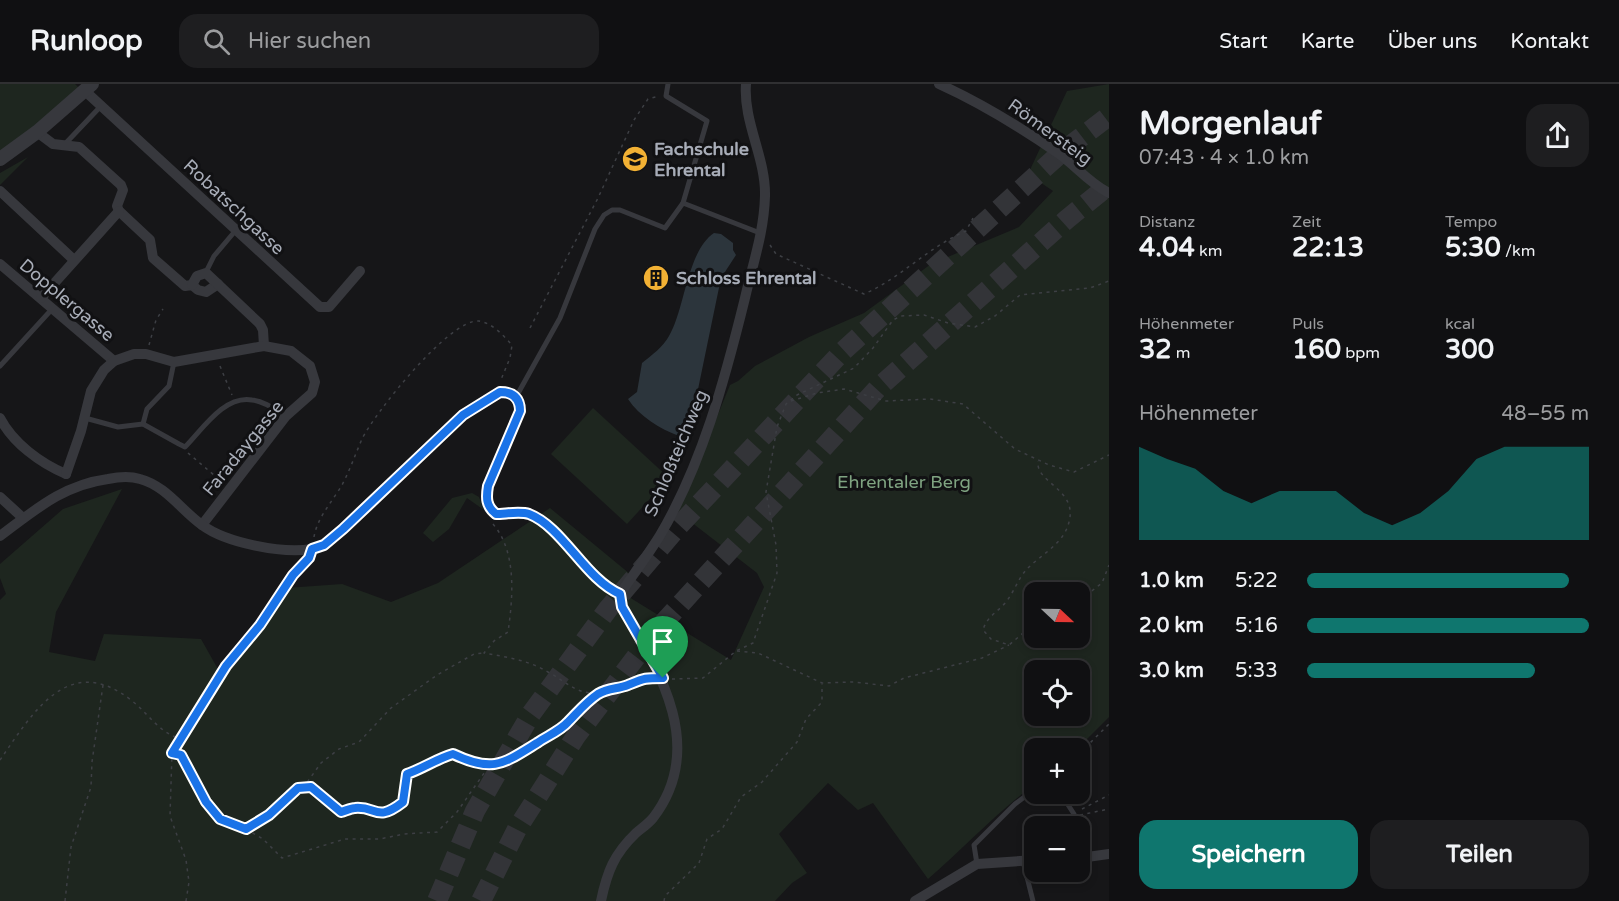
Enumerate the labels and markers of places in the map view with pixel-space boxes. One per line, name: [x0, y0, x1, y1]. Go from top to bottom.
place label: Fachschule Ehrental: [654, 138, 749, 181]
school or university icon: Fachschule Ehrental: [620, 144, 650, 174]
building icon: Schloss Ehrental: [641, 263, 671, 293]
place label: Schloss Ehrental: [676, 267, 817, 289]
pin: [637, 616, 688, 678]

